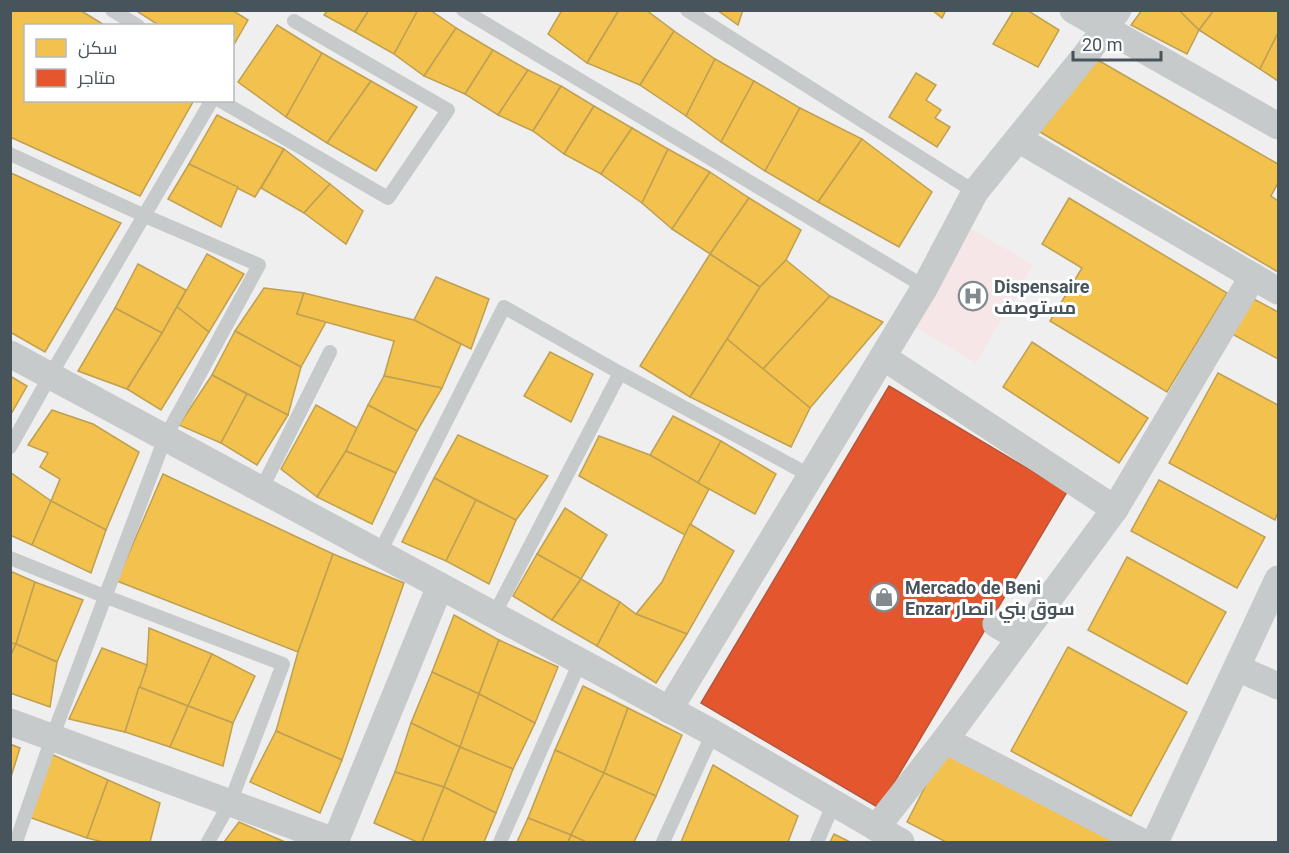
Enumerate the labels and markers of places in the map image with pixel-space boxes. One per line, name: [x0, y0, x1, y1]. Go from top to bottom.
place label: Dispensaire مستوصف: [994, 276, 1090, 319]
hospital icon: Dispensaire مستوصف: [957, 280, 989, 312]
place label: Mercado de Beni Enzar سوق بني انصار: [905, 577, 1075, 624]
shop icon: Mercado de Beni Enzar سوق بني انصار: [868, 581, 900, 613]

